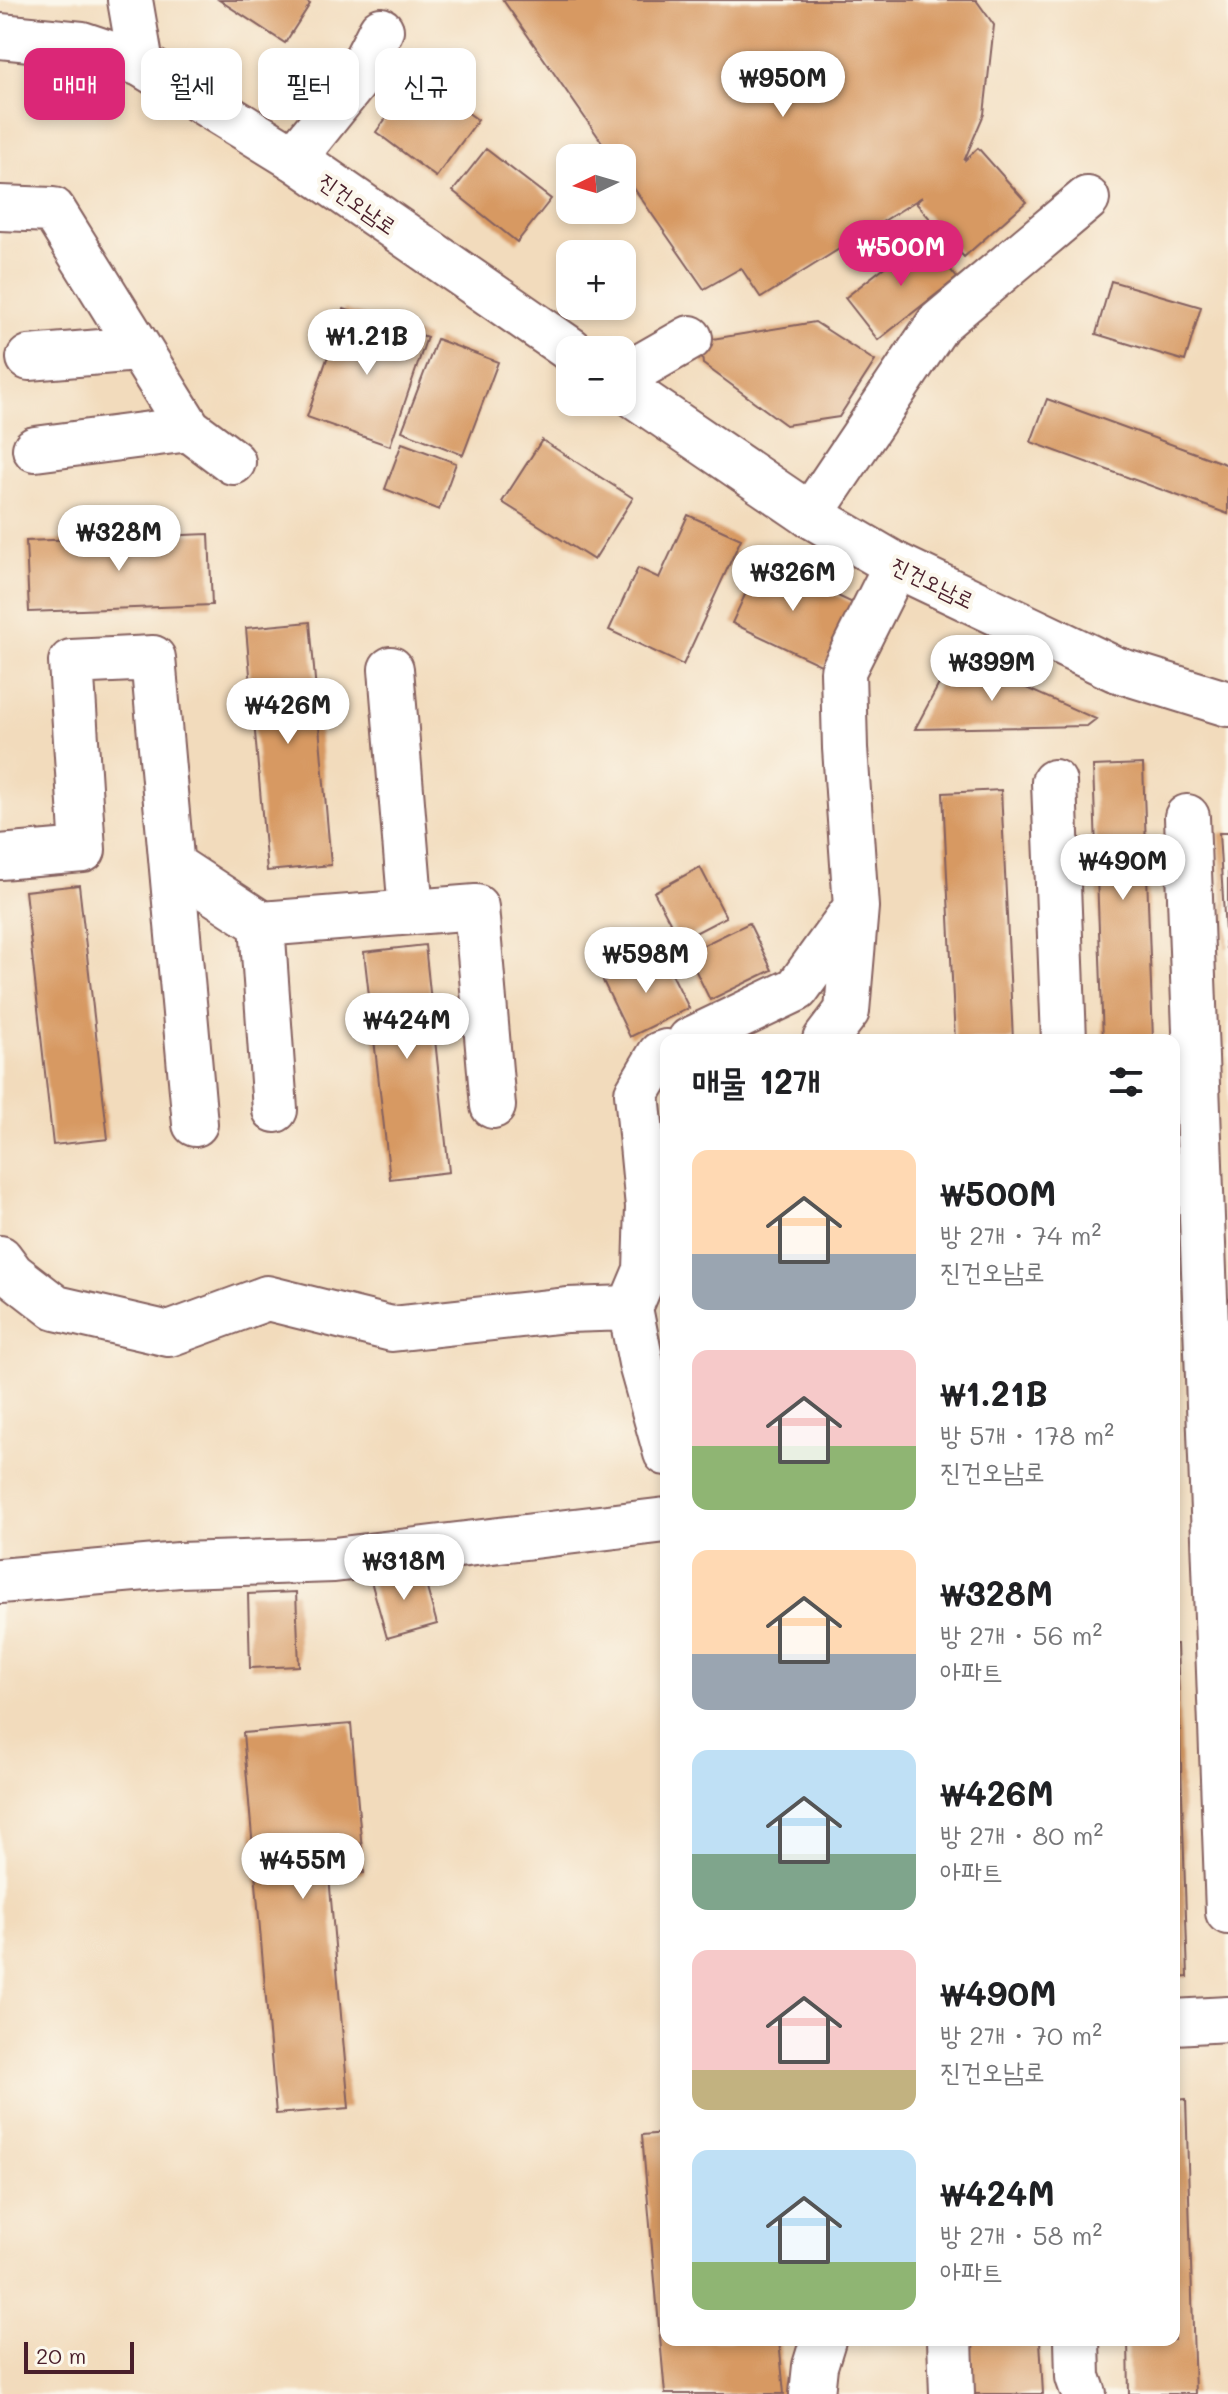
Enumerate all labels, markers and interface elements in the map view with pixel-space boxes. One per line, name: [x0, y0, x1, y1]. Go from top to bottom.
chip: 매매: [24, 48, 125, 120]
chip: 월세: [141, 48, 242, 120]
chip: 필터: [258, 48, 359, 120]
chip: 신규: [375, 48, 476, 120]
pin: ₩950M: [727, 51, 839, 119]
text: ₩950M: [739, 60, 827, 94]
north arrow: [556, 144, 636, 224]
map controls: [556, 144, 636, 416]
street label: 진건오남로: [313, 166, 403, 240]
pin: ₩500M: [845, 220, 957, 288]
text: ₩500M: [856, 229, 946, 263]
button: +: [556, 240, 636, 320]
pin: ₩1.21B: [302, 309, 432, 377]
text: ₩1.21B: [326, 318, 408, 352]
button: −: [556, 336, 636, 416]
pin: ₩328M: [63, 505, 175, 573]
text: ₩328M: [76, 514, 162, 548]
pin: ₩326M: [737, 545, 849, 613]
street label: 진건오남로: [887, 550, 979, 614]
text: ₩326M: [750, 554, 836, 588]
pin: ₩399M: [936, 635, 1048, 703]
text: ₩399M: [948, 644, 1036, 678]
pin: ₩426M: [232, 678, 344, 746]
text: ₩426M: [244, 687, 332, 721]
pin: ₩490M: [1067, 834, 1179, 902]
text: ₩490M: [1078, 843, 1168, 877]
pin: ₩598M: [590, 927, 702, 995]
text: ₩598M: [602, 936, 690, 970]
pin: ₩424M: [351, 993, 463, 1061]
text: ₩424M: [363, 1002, 451, 1036]
text: 매물 12개: [692, 1058, 820, 1103]
icon: filters: [1104, 1060, 1148, 1104]
text: ₩500M: [940, 1170, 1056, 1215]
icon: home: [756, 1182, 852, 1278]
text: 방 2개 · 74 m²: [940, 1218, 1101, 1252]
text: 진건오남로: [940, 1254, 1045, 1288]
text: ₩1.21B: [940, 1370, 1048, 1415]
icon: home: [756, 1382, 852, 1478]
text: 방 5개 · 178 m²: [940, 1418, 1114, 1452]
text: 진건오남로: [940, 1454, 1045, 1488]
pin: ₩318M: [348, 1534, 460, 1602]
text: ₩318M: [362, 1543, 446, 1577]
text: ₩328M: [940, 1570, 1053, 1615]
icon: home: [756, 1582, 852, 1678]
text: 방 2개 · 56 m²: [940, 1618, 1102, 1652]
text: 아파트: [940, 1654, 1003, 1688]
text: ₩426M: [940, 1770, 1054, 1815]
icon: home: [756, 1782, 852, 1878]
text: 방 2개 · 80 m²: [940, 1818, 1103, 1852]
pin: ₩455M: [247, 1833, 359, 1901]
text: ₩455M: [259, 1842, 347, 1876]
text: 아파트: [940, 1854, 1003, 1888]
text: ₩490M: [940, 1970, 1057, 2015]
icon: home: [756, 1982, 852, 2078]
text: 방 2개 · 70 m²: [940, 2018, 1102, 2052]
text: 진건오남로: [940, 2054, 1045, 2088]
text: ₩424M: [940, 2170, 1055, 2215]
icon: home: [756, 2182, 852, 2278]
text: 방 2개 · 58 m²: [940, 2218, 1102, 2252]
text: 아파트: [940, 2254, 1003, 2288]
scale bar: [24, 2338, 134, 2374]
text: 20 m: [36, 2341, 86, 2370]

